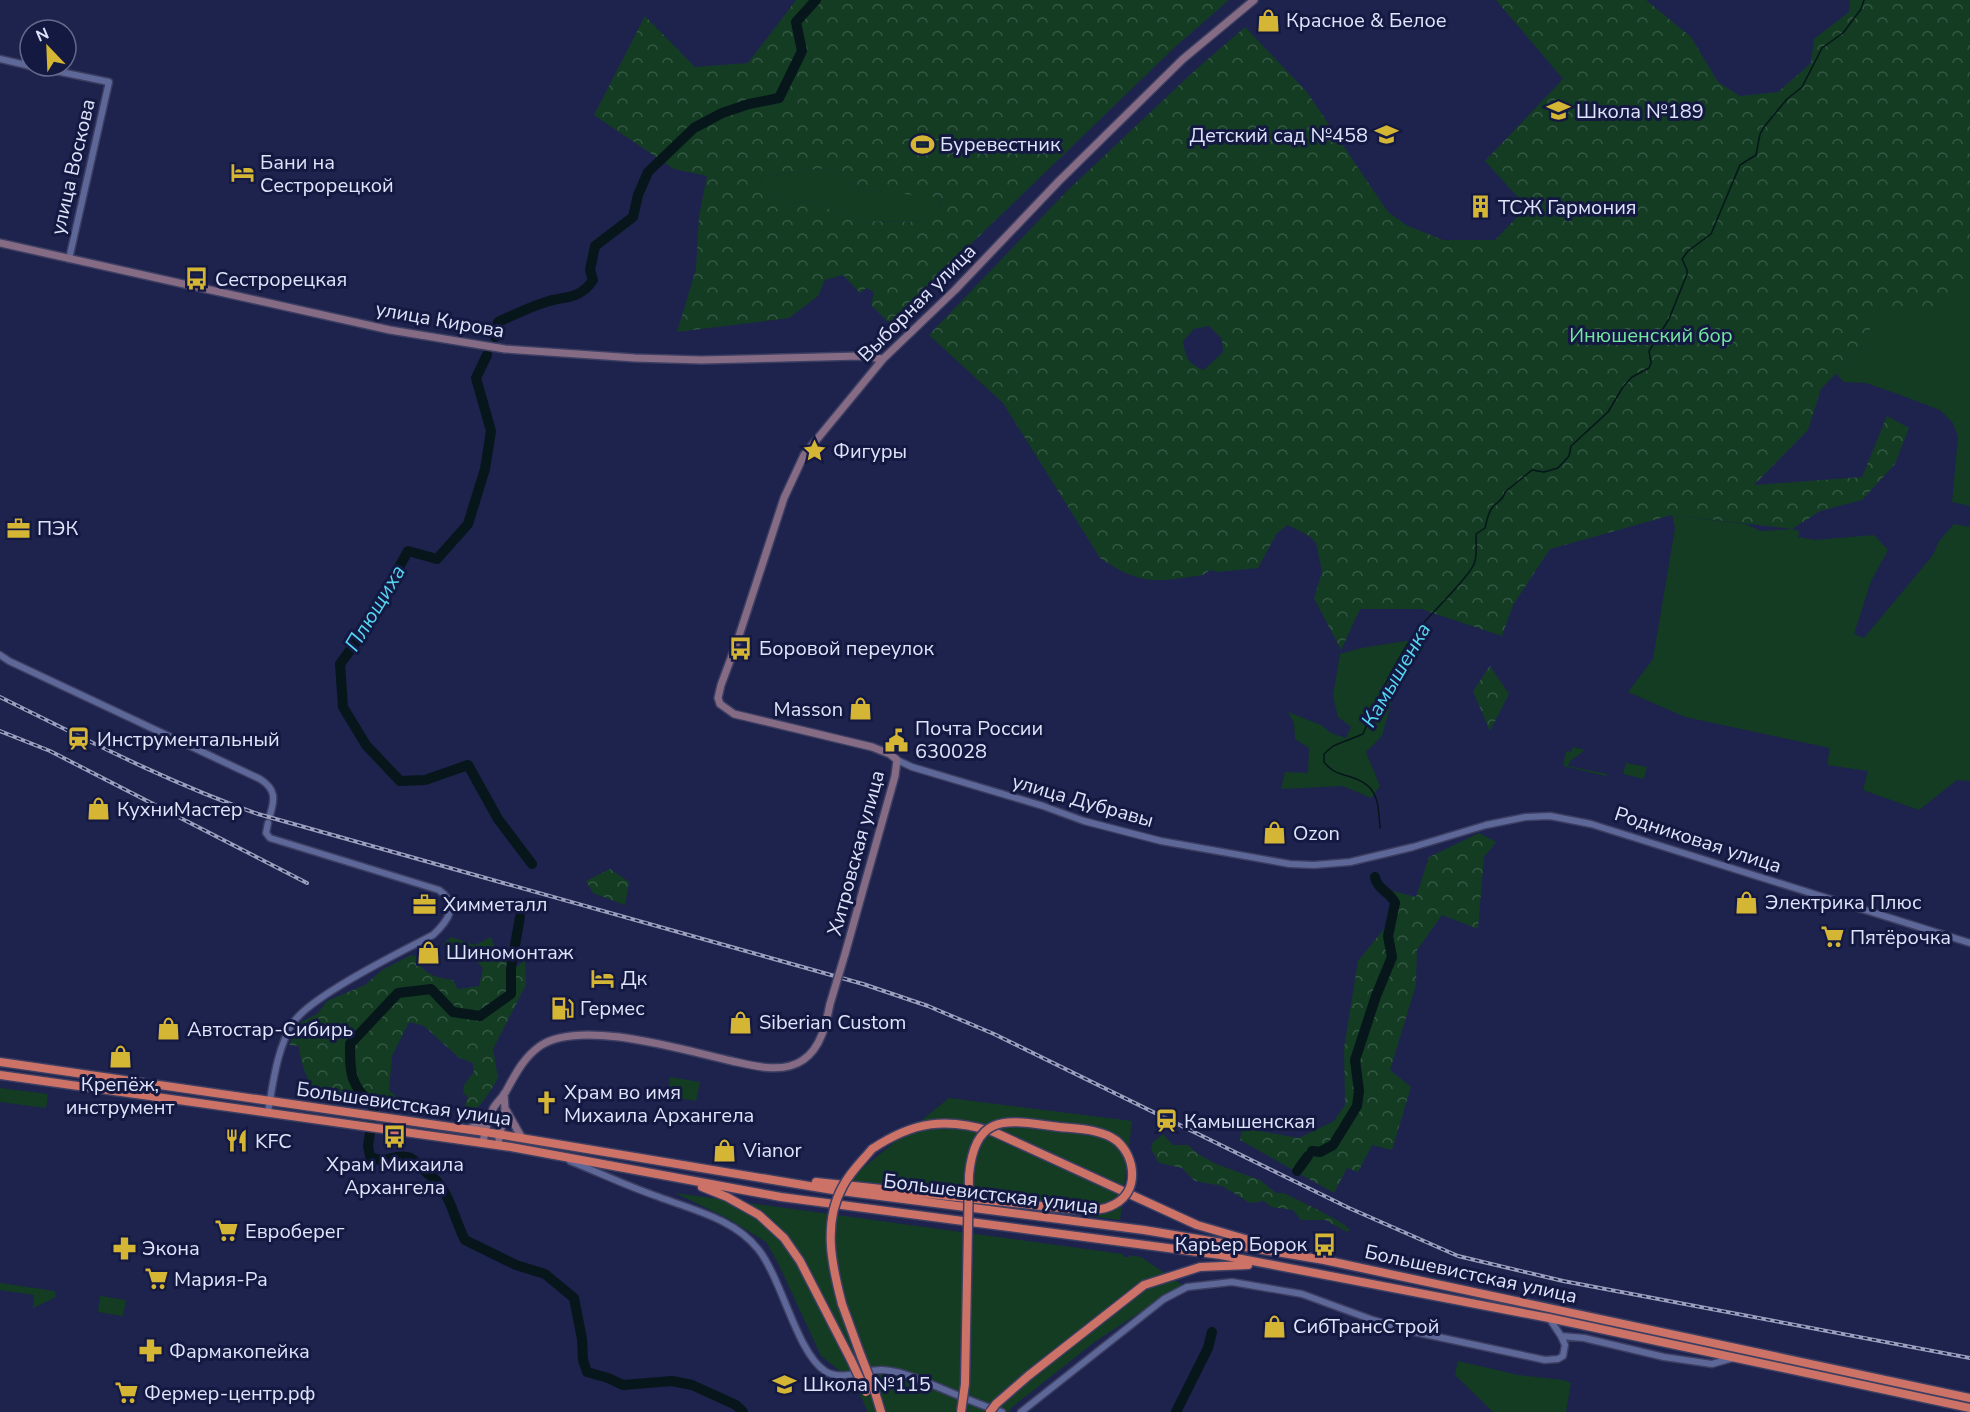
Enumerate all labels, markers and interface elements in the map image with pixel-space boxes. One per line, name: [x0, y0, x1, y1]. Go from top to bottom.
shop icon: Красное & Белое: [1255, 7, 1281, 33]
place label: Красное & Белое: [1286, 7, 1447, 34]
north arrow: [18, 18, 78, 78]
text: N: [33, 23, 52, 48]
street label: улица Воскова: [44, 96, 102, 238]
school or university icon: Школа №189: [1545, 98, 1571, 124]
place label: Школа №189: [1576, 98, 1704, 125]
place label: Детский сад №458: [1189, 122, 1368, 149]
school or university icon: Детский сад №458: [1373, 122, 1399, 148]
sports icon: Буревестник: [909, 131, 935, 157]
place label: Буревестник: [940, 131, 1061, 158]
place label: Бани на Сестрорецкой: [260, 149, 394, 199]
hotel icon: Бани на Сестрорецкой: [229, 160, 255, 186]
building icon: ТСЖ Гармония: [1467, 194, 1493, 220]
place label: ТСЖ Гармония: [1498, 194, 1637, 221]
street label: Выборная улица: [852, 238, 982, 368]
bus stop icon: Сестрорецкая: [184, 266, 210, 292]
place label: Сестрорецкая: [215, 266, 347, 293]
street label: улица Кирова: [373, 295, 507, 345]
park label: Инюшенский бор: [1569, 322, 1733, 349]
place icon: Фигуры: [802, 438, 828, 464]
place label: Фигуры: [833, 438, 907, 465]
office icon: ПЭК: [6, 515, 32, 541]
place label: ПЭК: [37, 515, 79, 542]
water label: Плющиха: [338, 560, 412, 656]
water label: Камышенка: [1355, 617, 1437, 733]
bus stop icon: Боровой переулок: [728, 635, 754, 661]
place label: Боровой переулок: [759, 635, 935, 662]
place label: Masson: [774, 696, 843, 723]
shop icon: Masson: [848, 696, 874, 722]
place label: Почта России 630028: [915, 715, 1043, 765]
station icon: Инструментальный: [66, 726, 92, 752]
place label: Инструментальный: [97, 726, 280, 753]
public building icon: Почта России 630028: [884, 727, 910, 753]
street label: Хитровская улица: [821, 767, 891, 939]
street label: улица Дубравы: [1009, 768, 1157, 834]
shop icon: КухниМастер: [86, 796, 112, 822]
place label: КухниМастер: [117, 796, 243, 823]
street label: Родниковая улица: [1611, 800, 1785, 880]
shop icon: Ozon: [1262, 820, 1288, 846]
place label: Ozon: [1293, 820, 1340, 847]
shop icon: Электрика Плюс: [1734, 889, 1760, 915]
place label: Электрика Плюс: [1765, 889, 1921, 916]
office icon: Химметалл: [412, 891, 438, 917]
place label: Химметалл: [443, 891, 548, 918]
supermarket icon: Пятёрочка: [1819, 924, 1845, 950]
place label: Пятёрочка: [1850, 924, 1951, 951]
shop icon: Шиномонтаж: [415, 939, 441, 965]
place label: Шиномонтаж: [446, 939, 574, 966]
hotel icon: Дк: [590, 965, 616, 991]
place label: Дк: [621, 965, 648, 992]
fuel station icon: Гермес: [549, 995, 575, 1021]
place label: Гермес: [580, 995, 645, 1022]
shop icon: Siberian Custom: [728, 1009, 754, 1035]
place label: Siberian Custom: [759, 1009, 906, 1036]
shop icon: Автостар-Сибирь: [156, 1016, 182, 1042]
place label: Автостар-Сибирь: [187, 1016, 353, 1043]
shop icon: Крепёж, инструмент: [107, 1044, 133, 1070]
place label: Крепёж, инструмент: [66, 1071, 174, 1121]
street label: Большевистская улица: [295, 1076, 513, 1132]
place label: Храм во имя Михаила Архангела: [564, 1079, 754, 1129]
church icon: Храм во имя Михаила Архангела: [533, 1090, 559, 1116]
station icon: Камышенская: [1153, 1108, 1179, 1134]
place label: Камышенская: [1184, 1108, 1315, 1135]
bus stop icon: Храм Михаила Архангела: [382, 1123, 408, 1149]
restaurant icon: KFC: [224, 1128, 250, 1154]
place label: KFC: [255, 1128, 292, 1155]
shop icon: Vianor: [712, 1137, 738, 1163]
place label: Vianor: [742, 1137, 802, 1164]
place label: Храм Михаила Архангела: [326, 1151, 464, 1201]
street label: Большевистская улица: [882, 1167, 1100, 1221]
supermarket icon: Евроберег: [214, 1218, 240, 1244]
place label: Евроберег: [245, 1218, 345, 1245]
place label: Карьер Борок: [1175, 1231, 1307, 1258]
bus stop icon: Карьер Борок: [1312, 1231, 1338, 1257]
pharmacy icon: Экона: [111, 1235, 137, 1261]
place label: Экона: [142, 1235, 200, 1262]
street label: Большевистская улица: [1362, 1238, 1580, 1310]
supermarket icon: Мария-Ра: [143, 1266, 169, 1292]
place label: Мария-Ра: [174, 1266, 268, 1293]
shop icon: СибТрансСтрой: [1262, 1313, 1288, 1339]
place label: СибТрансСтрой: [1293, 1313, 1439, 1340]
pharmacy icon: Фармакопейка: [138, 1338, 164, 1364]
place label: Фармакопейка: [169, 1338, 310, 1365]
school or university icon: Школа №115: [772, 1371, 798, 1397]
place label: Школа №115: [803, 1371, 931, 1398]
supermarket icon: Фермер-центр.рф: [113, 1380, 139, 1406]
place label: Фермер-центр.рф: [144, 1380, 316, 1407]

